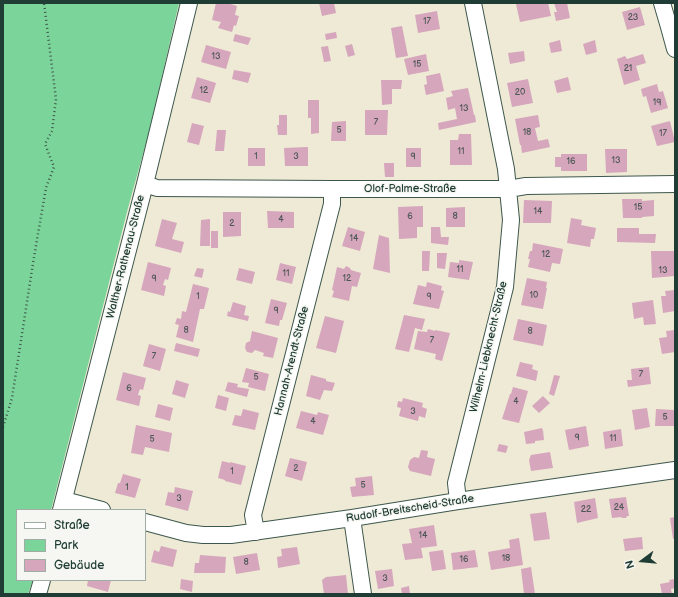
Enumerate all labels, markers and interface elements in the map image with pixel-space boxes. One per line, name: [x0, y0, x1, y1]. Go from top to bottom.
house number: 23: [628, 13, 638, 23]
house number: 17: [423, 17, 431, 27]
house number: 13: [211, 52, 221, 62]
house number: 15: [413, 60, 421, 70]
house number: 21: [624, 64, 632, 74]
house number: 12: [200, 86, 208, 96]
house number: 20: [515, 88, 525, 98]
house number: 19: [653, 98, 661, 108]
house number: 13: [459, 104, 469, 114]
house number: 7: [374, 118, 378, 128]
house number: 5: [336, 126, 342, 136]
house number: 18: [523, 128, 531, 138]
house number: 17: [659, 129, 667, 139]
house number: 11: [458, 147, 464, 157]
house number: 1: [254, 152, 258, 162]
house number: 3: [293, 152, 299, 162]
house number: 9: [410, 152, 416, 162]
house number: 13: [611, 156, 621, 166]
house number: 16: [567, 157, 575, 167]
street label: Olof-Palme-Straße: [364, 182, 456, 196]
street label: Walther-Rathenau-Straße: [104, 194, 148, 320]
house number: 15: [634, 203, 642, 213]
house number: 14: [534, 207, 542, 217]
house number: 6: [407, 212, 413, 222]
house number: 8: [452, 212, 458, 222]
house number: 4: [278, 215, 284, 225]
house number: 2: [229, 219, 235, 229]
house number: 14: [350, 234, 358, 244]
house number: 12: [542, 250, 550, 260]
house number: 11: [457, 265, 463, 275]
house number: 13: [658, 266, 668, 276]
house number: 11: [283, 269, 289, 279]
house number: 9: [151, 274, 157, 284]
house number: 12: [343, 274, 351, 284]
street label: Wilhelm-Liebknecht-Straße: [467, 280, 511, 414]
house number: 10: [530, 291, 538, 301]
house number: 1: [196, 292, 200, 302]
house number: 9: [426, 292, 432, 302]
street label: Hannah-Arendt-Straße: [272, 305, 312, 417]
house number: 9: [273, 306, 279, 316]
house number: 8: [183, 326, 189, 336]
house number: 8: [527, 327, 533, 337]
house number: 7: [430, 336, 434, 346]
house number: 7: [152, 352, 156, 362]
house number: 7: [639, 370, 643, 380]
house number: 5: [253, 373, 259, 383]
house number: 6: [126, 384, 132, 394]
house number: 4: [513, 397, 519, 407]
house number: 3: [410, 407, 416, 417]
house number: 5: [662, 413, 668, 423]
house number: 4: [310, 417, 316, 427]
house number: 9: [574, 433, 580, 443]
house number: 11: [610, 434, 616, 444]
house number: 5: [149, 435, 155, 445]
house number: 2: [293, 464, 299, 474]
house number: 1: [230, 467, 234, 477]
house number: 5: [360, 481, 366, 491]
house number: 1: [125, 483, 129, 493]
street label: Rudolf-Breitscheid-Straße: [345, 492, 475, 526]
house number: 3: [176, 494, 182, 504]
house number: 24: [614, 503, 624, 513]
house number: 22: [581, 505, 591, 515]
legend: [16, 509, 146, 581]
text: Straße: [54, 518, 90, 533]
house number: 14: [419, 531, 427, 541]
text: Park: [54, 538, 78, 553]
north arrow: [622, 541, 662, 581]
house number: 18: [502, 554, 510, 564]
house number: 16: [460, 555, 468, 565]
text: Gebäude: [54, 558, 104, 573]
house number: 8: [243, 558, 249, 568]
text: N: [623, 559, 637, 570]
house number: 3: [382, 574, 388, 584]

